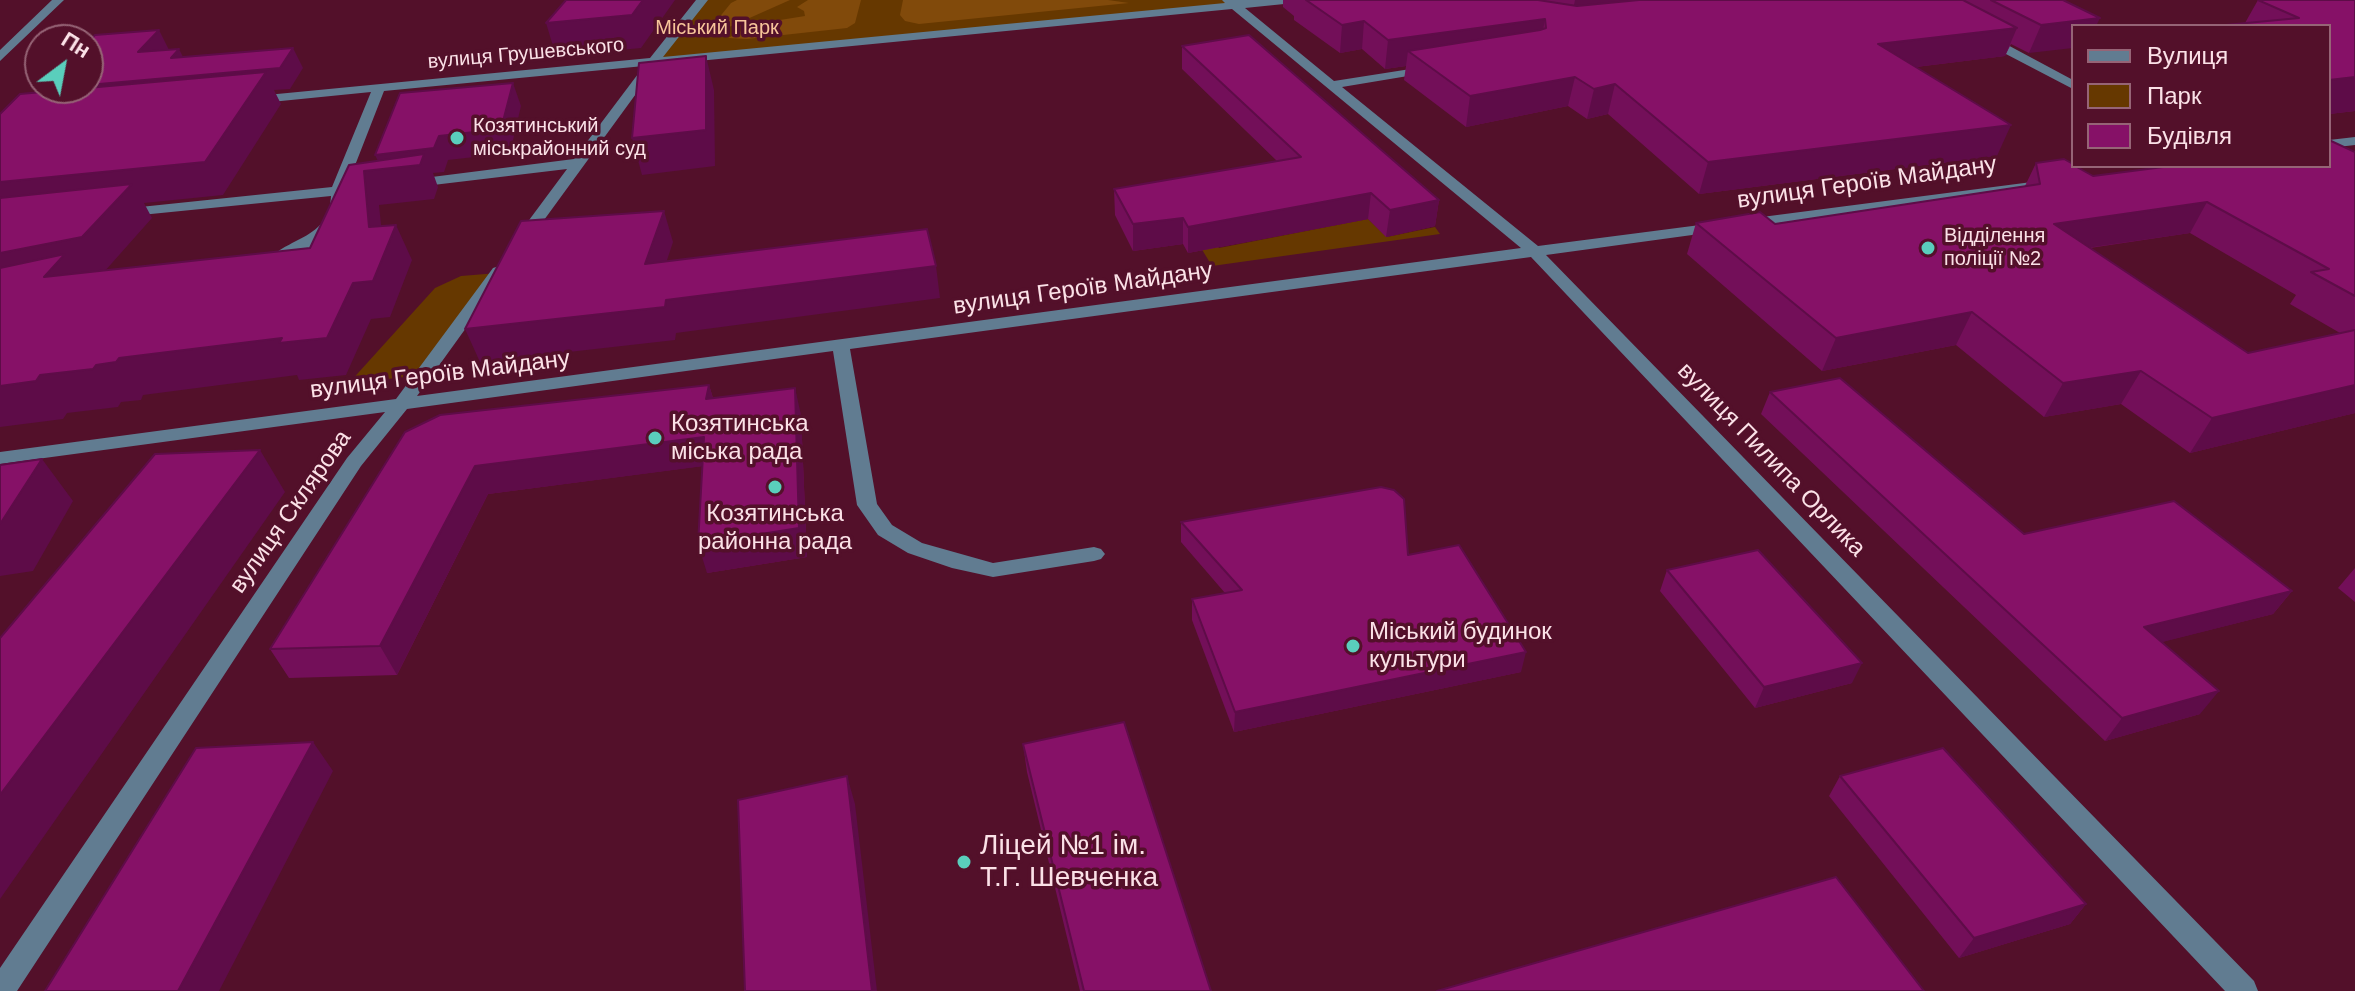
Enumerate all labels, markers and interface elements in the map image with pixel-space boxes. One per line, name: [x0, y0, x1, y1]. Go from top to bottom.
park label: Міський Парк: [655, 16, 779, 40]
north arrow: [24, 24, 104, 104]
legend: [2071, 24, 2331, 168]
text: Пн: [57, 27, 95, 63]
street label: вулиця Грушевського: [427, 33, 625, 75]
text: Вулиця: [2147, 42, 2228, 69]
text: Парк: [2147, 82, 2201, 109]
place label: Козятинський міськрайонний суд: [473, 114, 646, 161]
text: Будівля: [2147, 122, 2232, 149]
marker: Козятинський міськрайонний суд: [448, 129, 466, 147]
street label: вулиця Героїв Майдану: [1735, 151, 1999, 215]
place label: Відділення поліції №2: [1944, 224, 2045, 271]
marker: Відділення поліції №2: [1919, 239, 1937, 257]
street label: вулиця Героїв Майдану: [951, 257, 1215, 321]
street label: вулиця Героїв Майдану: [308, 345, 572, 405]
street label: вулиця Пилипа Орлика: [1671, 357, 1871, 563]
place label: Козятинська міська рада: [671, 410, 809, 466]
street label: вулиця Склярова: [224, 425, 358, 599]
marker: Козятинська міська рада: [646, 429, 664, 447]
marker: Козятинська районна рада: [766, 478, 784, 496]
place label: Козятинська районна рада: [698, 500, 852, 556]
place label: Міський будинок культури: [1369, 618, 1552, 674]
marker: Міський будинок культури: [1344, 637, 1362, 655]
place label: Ліцей №1 ім. Т.Г. Шевченка: [980, 829, 1158, 895]
marker: Ліцей №1 ім. Т.Г. Шевченка: [955, 853, 973, 871]

